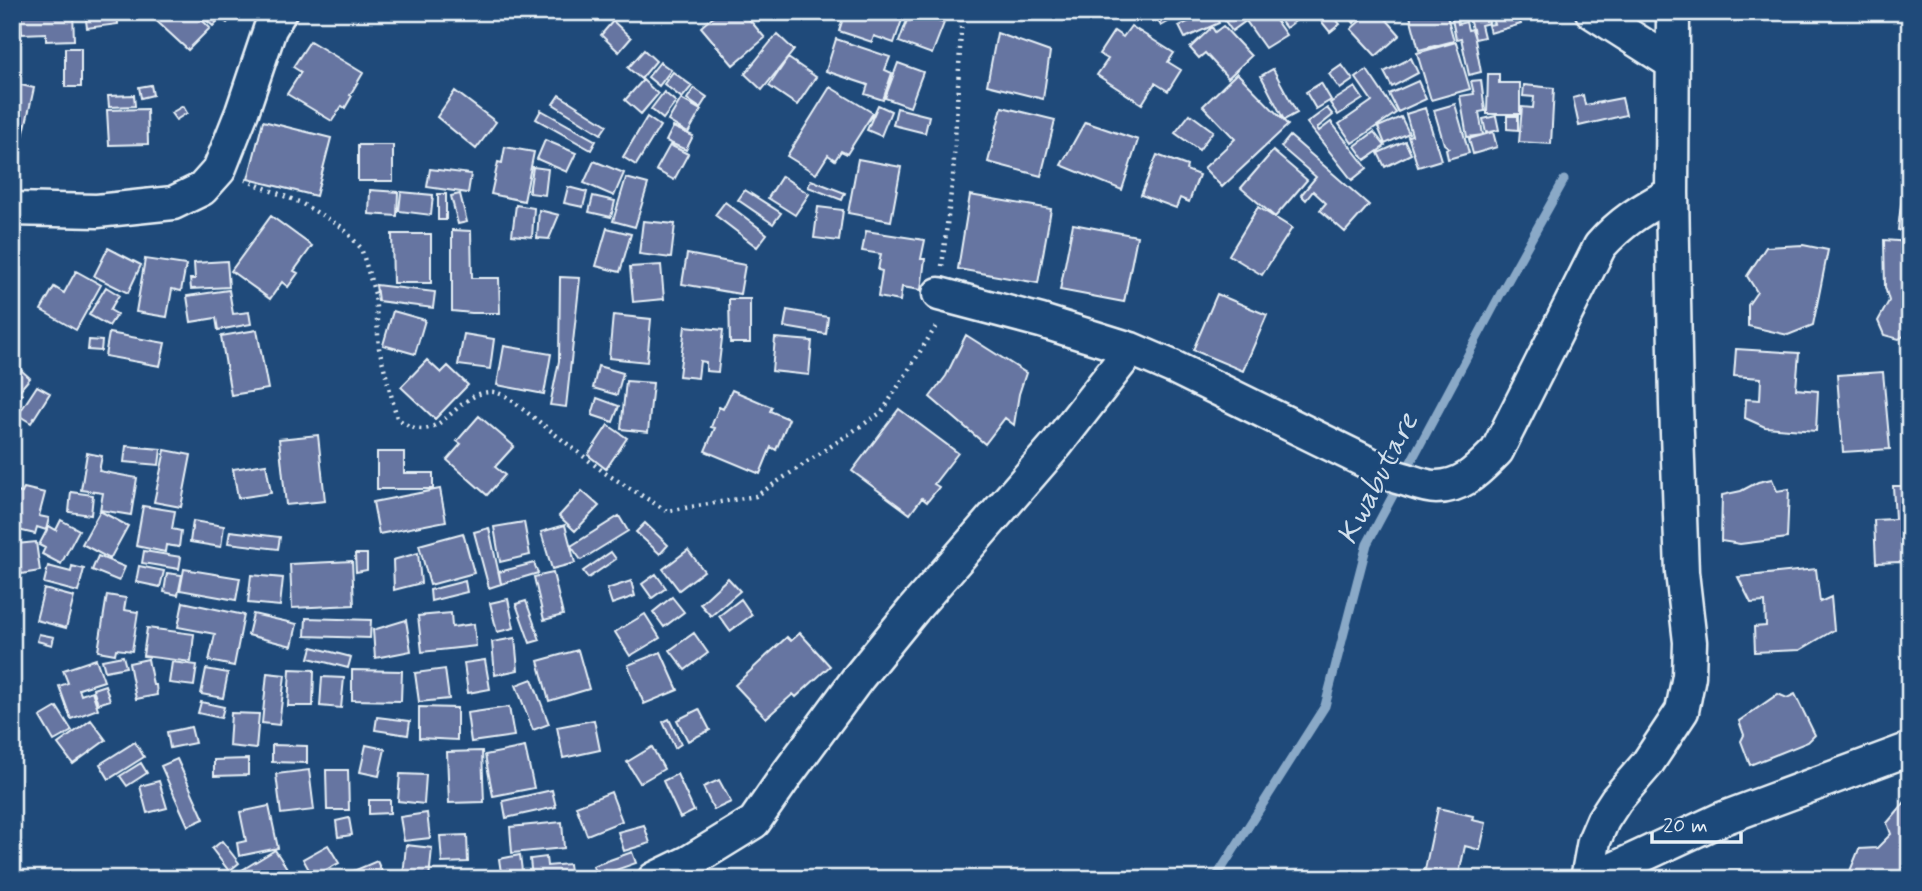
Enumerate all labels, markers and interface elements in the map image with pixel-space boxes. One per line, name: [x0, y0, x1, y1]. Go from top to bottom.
water label: Kwabutare: [1328, 405, 1428, 552]
scale bar: [1652, 800, 1742, 844]
text: 20 m: [1663, 812, 1708, 840]

